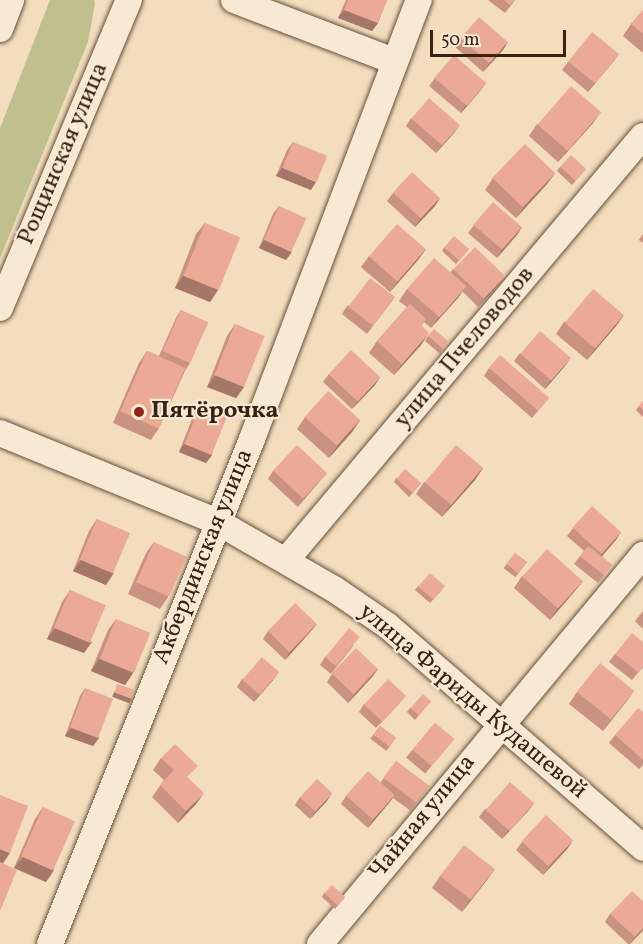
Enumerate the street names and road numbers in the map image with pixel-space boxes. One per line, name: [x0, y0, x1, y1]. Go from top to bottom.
street label: Рощинская улица: [12, 58, 116, 250]
street label: улица Пчеловодов: [389, 261, 541, 435]
street label: Акбердинская улица: [148, 445, 260, 669]
street label: улица Фариды Кудашевой: [352, 598, 592, 806]
street label: Чайная улица: [363, 749, 483, 887]

